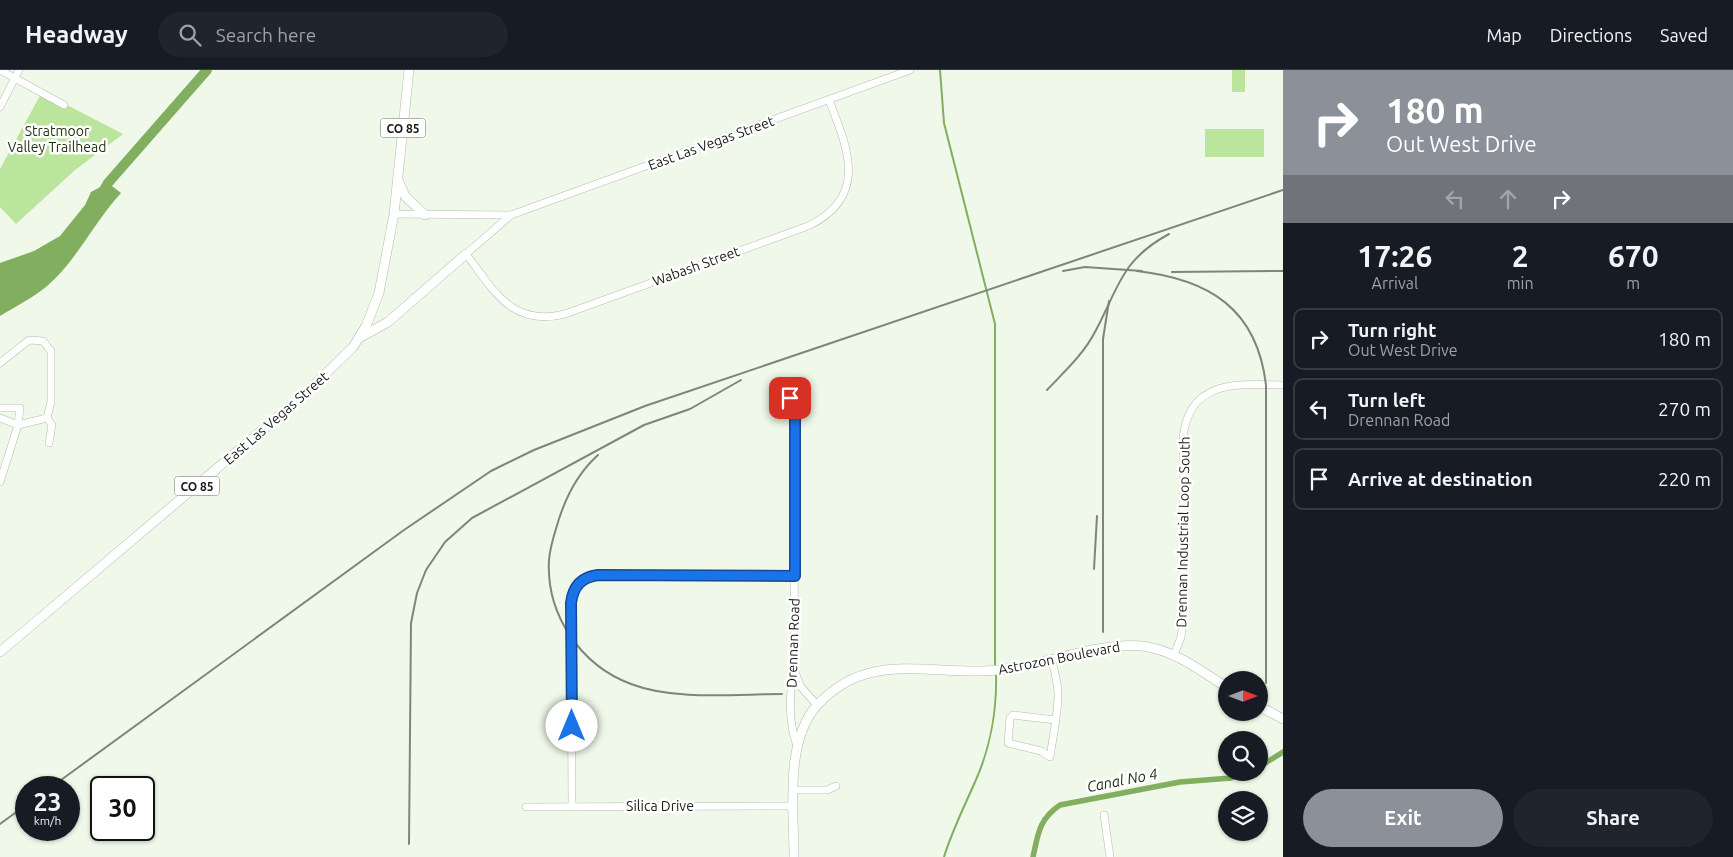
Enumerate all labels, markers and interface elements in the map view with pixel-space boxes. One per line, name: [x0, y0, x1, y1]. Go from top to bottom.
search box: [158, 12, 508, 57]
text: Headway: [25, 21, 128, 48]
icon: search: [176, 21, 204, 49]
text: Search here: [216, 24, 316, 46]
text: Map: [1486, 25, 1522, 45]
text: Directions: [1550, 25, 1632, 45]
text: Saved: [1660, 25, 1708, 45]
icon: right: [1303, 90, 1368, 155]
text: 180 m: [1386, 90, 1484, 130]
street label: East Las Vegas Street: [646, 113, 777, 173]
road number: CO 85: [380, 118, 426, 138]
park label: Stratmoor Valley Trailhead: [8, 123, 106, 155]
text: Out West Drive: [1386, 131, 1537, 156]
icon: left: [1441, 185, 1469, 213]
icon: ahead: [1494, 185, 1522, 213]
icon: right: [1547, 185, 1575, 213]
text: 17:26: [1357, 239, 1432, 273]
text: 2: [1512, 239, 1529, 273]
text: 670: [1608, 239, 1659, 273]
street label: Wabash Street: [650, 243, 742, 289]
text: Arrival: [1372, 274, 1418, 292]
text: min: [1507, 274, 1534, 292]
text: m: [1626, 274, 1640, 292]
text: Turn right: [1348, 319, 1436, 341]
icon: right: [1305, 325, 1333, 353]
text: 180 m: [1658, 328, 1711, 350]
text: Out West Drive: [1348, 341, 1458, 359]
street label: East Las Vegas Street: [220, 368, 332, 468]
pin: [769, 377, 811, 419]
icon: arrive: [776, 384, 804, 412]
text: Turn left: [1348, 389, 1426, 411]
icon: left: [1305, 395, 1333, 423]
text: 270 m: [1658, 398, 1711, 420]
text: Drennan Road: [1348, 411, 1450, 429]
street label: Drennan Industrial Loop South: [1173, 436, 1193, 628]
icon: arrive: [1305, 465, 1333, 493]
text: Arrive at destination: [1348, 468, 1533, 490]
text: 220 m: [1658, 468, 1711, 490]
road number: CO 85: [174, 476, 220, 496]
street label: Drennan Road: [783, 598, 803, 688]
street label: Astrozon Boulevard: [997, 638, 1121, 678]
north arrow: [1218, 671, 1268, 721]
map controls: [1218, 671, 1268, 841]
position arrow: [545, 699, 597, 751]
button: search: [1218, 731, 1268, 781]
water label: Canal No 4: [1085, 765, 1159, 795]
speed limit sign: 30: [90, 776, 155, 841]
text: 23: [33, 788, 62, 816]
button: Exit: [1303, 789, 1503, 847]
button: Share: [1513, 789, 1713, 847]
button: layers: [1218, 791, 1268, 841]
street label: Silica Drive: [626, 798, 694, 814]
text: km/h: [34, 814, 61, 827]

